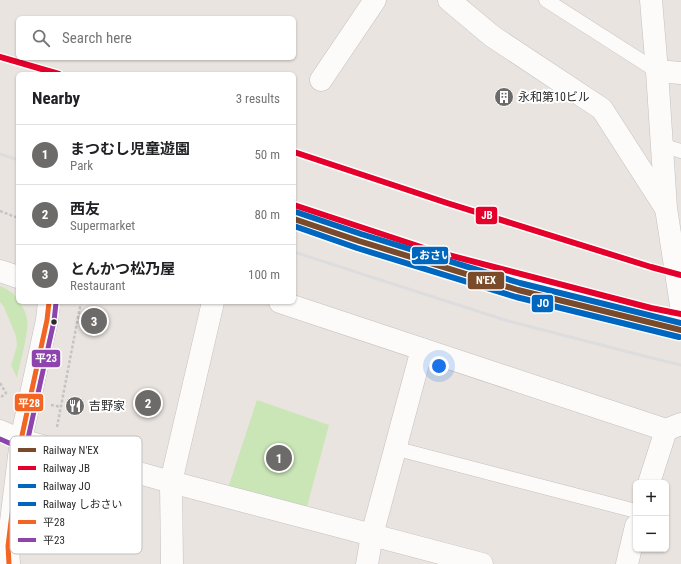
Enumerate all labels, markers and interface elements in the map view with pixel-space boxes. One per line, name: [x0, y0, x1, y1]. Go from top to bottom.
search box: [16, 16, 296, 60]
icon: search: [30, 27, 52, 49]
text: Search here: [62, 29, 132, 47]
building icon: 永和第10ビル: [493, 86, 515, 108]
text: Nearby: [32, 88, 80, 108]
place label: 永和第10ビル: [518, 90, 590, 104]
text: 3 results: [236, 91, 280, 106]
text: まつむし児童遊園: [70, 140, 190, 158]
text: 1: [42, 147, 48, 162]
text: 50 m: [254, 147, 280, 162]
text: Park: [70, 158, 93, 173]
text: 西友: [70, 200, 100, 218]
line badge: JB: [475, 206, 498, 225]
text: 2: [42, 207, 48, 222]
text: 80 m: [254, 207, 280, 222]
text: JB: [481, 209, 493, 222]
text: Supermarket: [70, 218, 135, 233]
line badge: しおさい: [411, 246, 449, 265]
text: しおさい: [408, 249, 452, 262]
text: とんかつ松乃屋: [70, 260, 175, 278]
text: 3: [42, 267, 48, 282]
text: 100 m: [248, 267, 280, 282]
line badge: N'EX: [467, 271, 505, 290]
text: N'EX: [476, 274, 496, 287]
text: Restaurant: [70, 278, 125, 293]
line badge: JO: [531, 294, 554, 313]
text: JO: [537, 297, 549, 310]
pin: 3: [81, 306, 107, 336]
unlabelled marker: [49, 317, 59, 327]
line badge: 平23: [31, 349, 61, 368]
text: 平23: [35, 352, 57, 365]
your location: [429, 356, 449, 376]
pin: 2: [135, 388, 161, 418]
line badge: 平28: [14, 393, 44, 412]
restaurant icon: 吉野家: [64, 395, 86, 417]
text: 平28: [18, 397, 40, 410]
place label: 吉野家: [89, 399, 125, 413]
legend: [10, 436, 142, 554]
pin: 1: [266, 443, 292, 473]
text: Railway N'EX: [43, 444, 99, 457]
text: Railway JB: [43, 462, 90, 475]
text: Railway JO: [43, 480, 91, 493]
map controls: [633, 480, 669, 552]
button: +: [633, 480, 669, 516]
text: Railway しおさい: [43, 498, 123, 511]
text: 平28: [43, 516, 65, 529]
button: −: [633, 516, 669, 552]
text: 平23: [43, 534, 65, 547]

